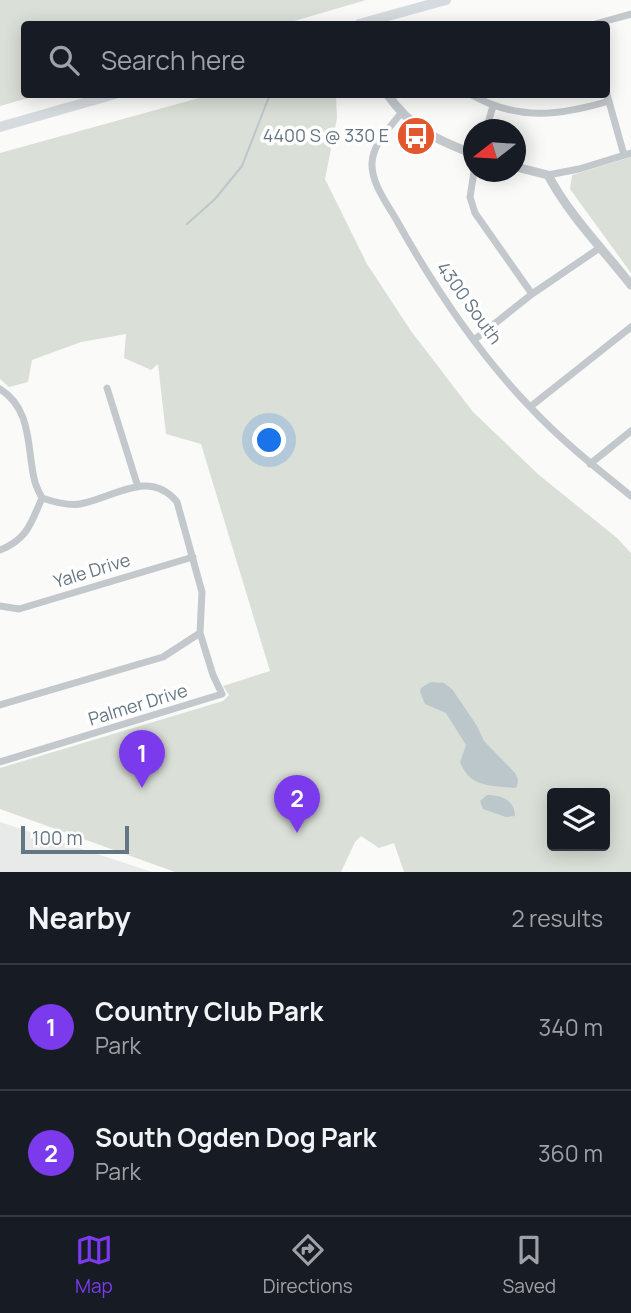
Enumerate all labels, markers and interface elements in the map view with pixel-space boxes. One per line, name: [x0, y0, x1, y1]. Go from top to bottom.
search box: [21, 21, 610, 98]
icon: search: [45, 41, 83, 79]
text: Search here: [101, 42, 246, 78]
bus stop icon: 4400 S @ 330 E: [395, 115, 437, 157]
north arrow: [463, 119, 526, 182]
place label: 4400 S @ 330 E: [263, 123, 389, 147]
street label: 4300 South: [432, 256, 508, 348]
your location: [252, 423, 286, 457]
street label: Yale Drive: [50, 547, 133, 593]
street label: Palmer Drive: [85, 678, 190, 731]
pin: 1: [119, 730, 165, 788]
pin: 2: [274, 775, 320, 833]
map controls: [547, 788, 610, 851]
button: layers: [547, 788, 610, 851]
scale bar: [21, 823, 130, 855]
text: 100 m: [32, 825, 83, 851]
text: Nearby: [28, 897, 131, 938]
text: 2 results: [511, 902, 603, 934]
text: Country Club Park: [95, 993, 323, 1029]
text: 1: [46, 1011, 56, 1043]
text: 340 m: [539, 1011, 603, 1043]
text: Park: [95, 1029, 141, 1061]
text: South Ogden Dog Park: [95, 1119, 377, 1155]
text: 2: [44, 1137, 58, 1169]
text: 360 m: [538, 1137, 603, 1169]
text: Park: [95, 1155, 141, 1187]
tab: Map: [75, 1231, 113, 1299]
tab: Directions: [263, 1231, 353, 1299]
tab: Saved: [503, 1231, 556, 1299]

